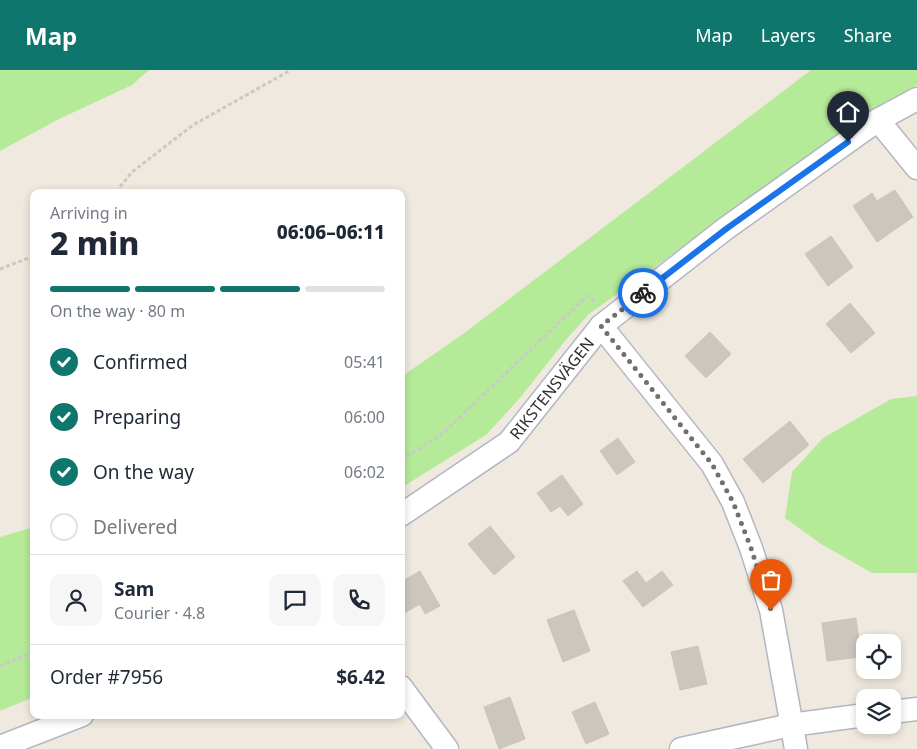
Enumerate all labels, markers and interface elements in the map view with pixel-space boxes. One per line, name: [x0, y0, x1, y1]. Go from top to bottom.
text: Map: [25, 19, 77, 52]
text: Map: [695, 23, 733, 47]
text: Layers: [761, 23, 816, 47]
text: Share: [844, 23, 892, 47]
pin: [827, 91, 869, 142]
icon: home: [834, 98, 862, 126]
text: Arriving in: [50, 202, 128, 224]
text: 06:06–06:11: [277, 219, 385, 245]
text: 2 min: [50, 221, 139, 264]
courier: [618, 268, 668, 318]
icon: bike: [629, 279, 657, 307]
text: On the way · 80 m: [50, 300, 185, 322]
street label: RIKSTENSVÄGEN: [504, 333, 599, 444]
icon: check: [50, 348, 78, 376]
text: Confirmed: [93, 349, 188, 375]
text: 05:41: [344, 351, 385, 373]
icon: check: [50, 403, 78, 431]
text: Preparing: [93, 404, 181, 430]
text: 06:00: [344, 406, 385, 428]
icon: check: [50, 458, 78, 486]
text: On the way: [93, 459, 194, 485]
text: 06:02: [344, 461, 385, 483]
text: Delivered: [93, 514, 178, 540]
pin: [750, 559, 792, 610]
icon: bag: [757, 566, 785, 594]
button: person: [50, 574, 102, 626]
button: chat: [269, 574, 321, 626]
button: phone: [333, 574, 385, 626]
text: Sam: [114, 576, 154, 602]
text: Courier · 4.8: [114, 602, 205, 624]
map controls: [856, 634, 901, 734]
button: locate: [856, 634, 901, 679]
text: Order #7956: [50, 664, 163, 690]
text: $6.42: [336, 664, 385, 690]
button: layers: [856, 689, 901, 734]

